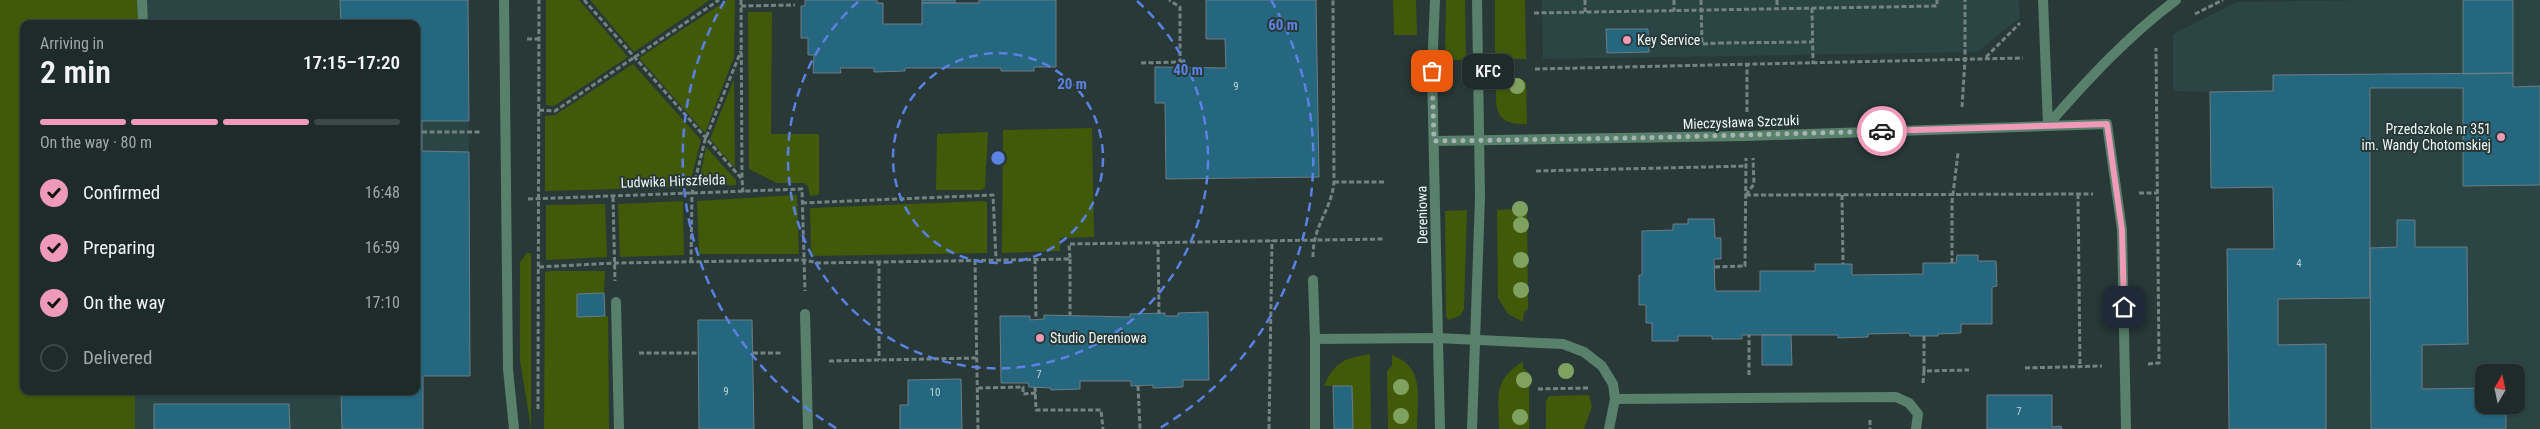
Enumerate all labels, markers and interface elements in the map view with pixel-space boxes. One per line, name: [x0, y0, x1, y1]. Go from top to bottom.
text: 60 m: [1268, 16, 1298, 34]
place label: Key Service: [1637, 32, 1701, 48]
text: Arriving in: [40, 34, 104, 53]
marker: Key Service: [1621, 34, 1633, 46]
pin: [1411, 50, 1453, 92]
text: 17:15–17:20: [303, 51, 400, 74]
text: 2 min: [40, 53, 111, 91]
callout: KFC: [1462, 54, 1514, 88]
icon: bag: [1418, 57, 1446, 85]
text: 40 m: [1173, 61, 1203, 79]
text: KFC: [1475, 62, 1501, 81]
text: 20 m: [1057, 75, 1087, 93]
house number: 9: [1233, 80, 1239, 93]
courier: [1857, 106, 1907, 156]
street label: Mieczysława Szczuki: [1682, 112, 1800, 132]
icon: car: [1868, 117, 1896, 145]
place label: Przedszkole nr 351 im. Wandy Chotomskiej: [2362, 121, 2491, 153]
marker: Przedszkole nr 351 im. Wandy Chotomskiej: [2495, 131, 2507, 143]
text: On the way · 80 m: [40, 133, 152, 152]
centre of rings: [989, 149, 1007, 167]
street label: Ludwika Hirszfelda: [620, 171, 726, 191]
icon: check: [40, 179, 68, 207]
text: Confirmed: [83, 181, 160, 204]
text: 16:48: [365, 183, 400, 202]
street label: Dereniowa: [1413, 186, 1431, 244]
icon: check: [40, 234, 68, 262]
text: Preparing: [83, 236, 155, 259]
text: 16:59: [365, 238, 400, 257]
house number: 4: [2296, 257, 2302, 270]
pin: [2103, 286, 2145, 328]
icon: check: [40, 289, 68, 317]
text: On the way: [83, 291, 165, 314]
text: 17:10: [365, 293, 400, 312]
icon: home: [2110, 293, 2138, 321]
place label: Studio Dereniowa: [1050, 330, 1147, 346]
marker: Studio Dereniowa: [1034, 332, 1046, 344]
text: Delivered: [83, 346, 152, 369]
north arrow: [2475, 364, 2525, 414]
map controls: [2475, 364, 2525, 414]
house number: 7: [1036, 368, 1042, 381]
house number: 9: [723, 385, 729, 398]
house number: 10: [930, 386, 940, 399]
house number: 7: [2016, 405, 2022, 418]

